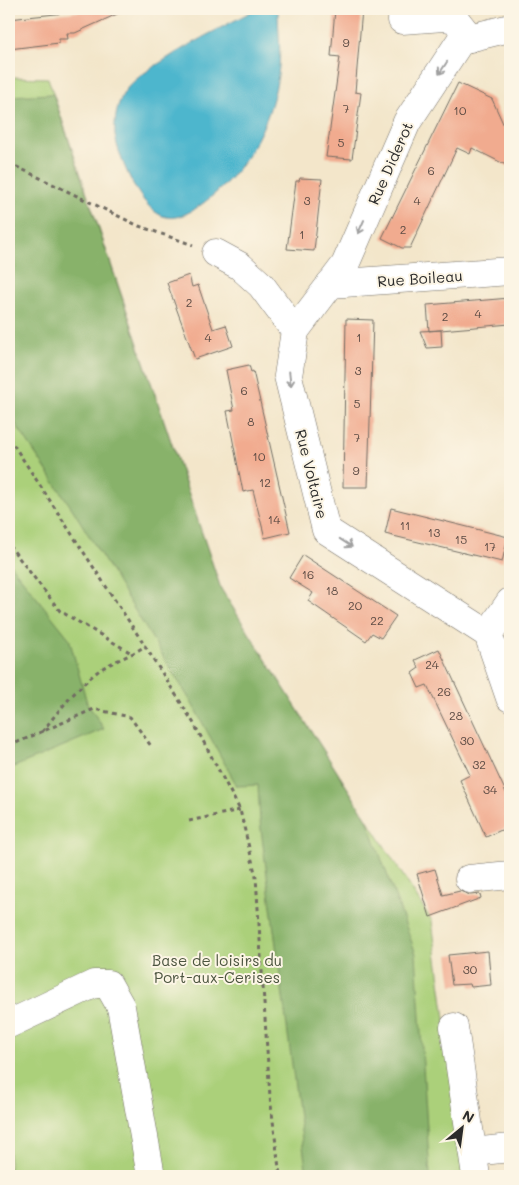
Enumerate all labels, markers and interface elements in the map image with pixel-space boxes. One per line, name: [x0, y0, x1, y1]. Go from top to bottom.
house number: 9: [342, 34, 350, 50]
one-way arrow: [438, 60, 448, 74]
house number: 7: [343, 100, 350, 116]
house number: 10: [454, 102, 467, 118]
street label: Rue Diderot: [363, 118, 417, 208]
house number: 5: [338, 134, 345, 150]
house number: 6: [427, 162, 435, 178]
house number: 3: [303, 192, 311, 208]
house number: 4: [413, 192, 421, 208]
one-way arrow: [356, 219, 366, 234]
house number: 2: [400, 221, 406, 237]
house number: 1: [299, 226, 305, 242]
street label: Rue Boileau: [377, 265, 463, 291]
house number: 2: [186, 294, 192, 310]
house number: 4: [474, 305, 482, 321]
house number: 2: [442, 308, 448, 324]
house number: 4: [204, 329, 212, 345]
house number: 1: [356, 329, 362, 345]
house number: 3: [354, 362, 362, 378]
one-way arrow: [285, 370, 295, 386]
house number: 6: [240, 382, 248, 398]
house number: 5: [354, 395, 361, 411]
house number: 8: [247, 413, 255, 429]
street label: Rue Voltaire: [291, 427, 333, 521]
house number: 7: [354, 429, 361, 445]
house number: 10: [253, 448, 266, 464]
house number: 9: [352, 462, 360, 478]
house number: 12: [259, 474, 271, 490]
house number: 14: [268, 511, 280, 527]
house number: 11: [400, 517, 410, 533]
house number: 13: [428, 524, 440, 540]
house number: 15: [455, 531, 467, 547]
one-way arrow: [339, 538, 353, 549]
house number: 17: [484, 538, 496, 554]
house number: 16: [302, 566, 314, 582]
house number: 18: [326, 582, 338, 598]
house number: 20: [348, 597, 363, 613]
house number: 22: [370, 612, 384, 628]
house number: 24: [425, 656, 439, 672]
house number: 26: [437, 683, 451, 699]
house number: 28: [449, 707, 463, 723]
house number: 30: [460, 732, 475, 748]
house number: 32: [472, 756, 486, 772]
house number: 34: [483, 781, 497, 797]
park label: Base de loisirs du Port-aux-Cerises: [152, 950, 282, 987]
house number: 30: [463, 961, 478, 977]
north arrow: [436, 1102, 486, 1152]
text: N: [459, 1105, 478, 1127]

